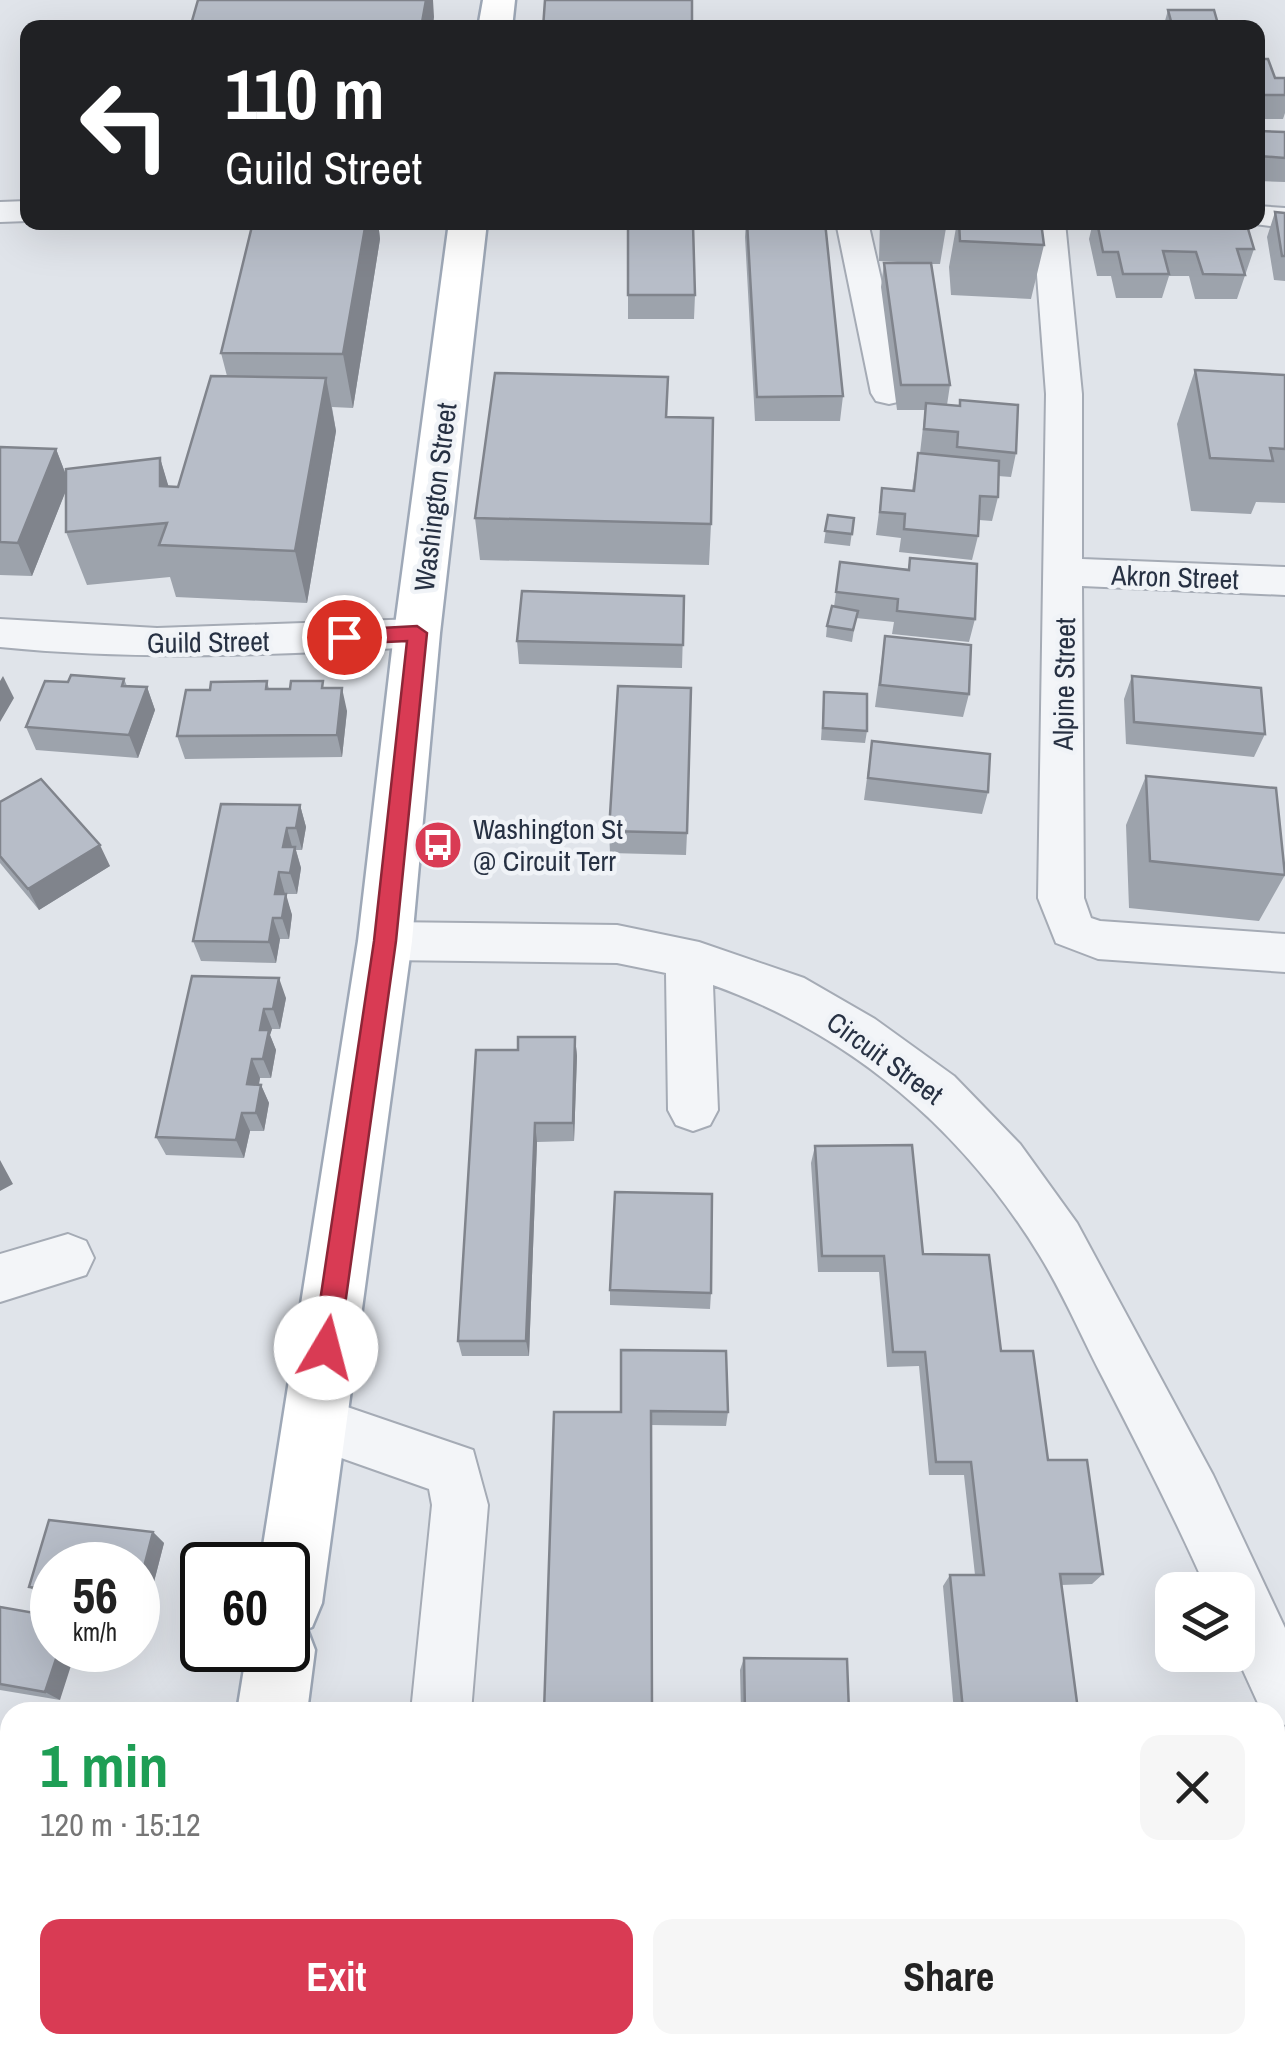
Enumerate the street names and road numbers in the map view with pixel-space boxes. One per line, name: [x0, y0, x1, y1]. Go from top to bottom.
street label: Washington Street: [405, 401, 465, 593]
street label: Akron Street: [1110, 556, 1239, 598]
street label: Alpine Street: [1044, 617, 1084, 752]
street label: Guild Street: [146, 622, 270, 662]
street label: Circuit Street: [819, 1003, 951, 1113]

